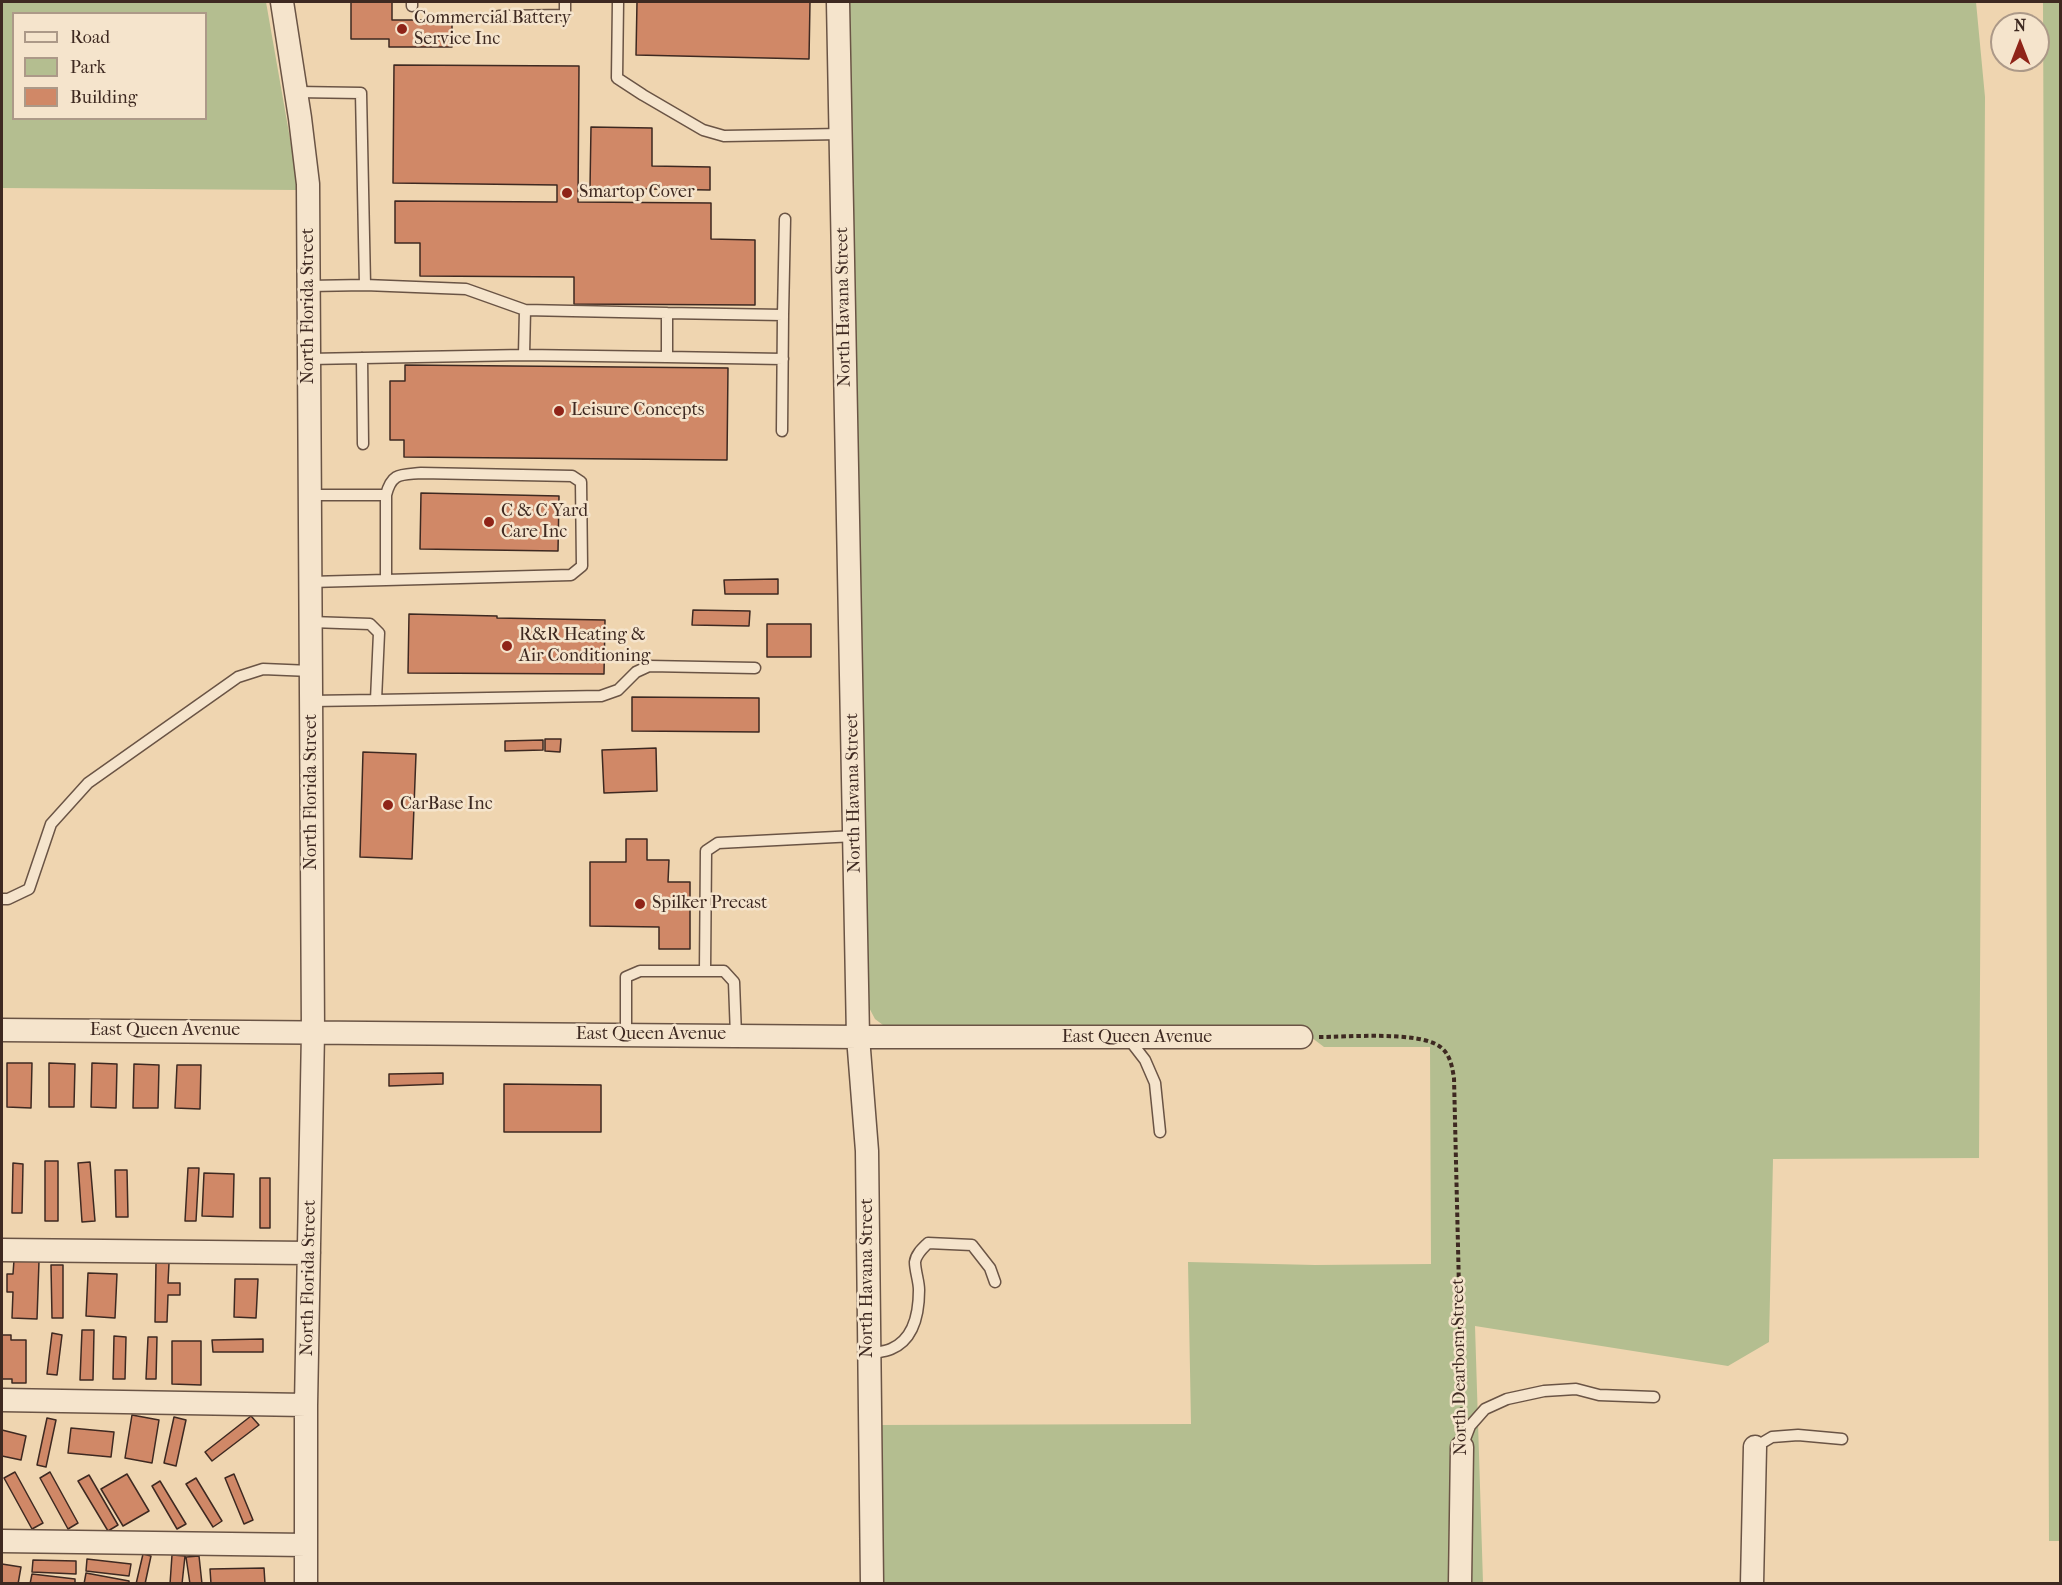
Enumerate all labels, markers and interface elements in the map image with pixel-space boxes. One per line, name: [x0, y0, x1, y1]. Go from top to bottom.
place label: Commercial Battery Service Inc: [414, 8, 571, 50]
legend: [12, 12, 207, 120]
north arrow: [1990, 12, 2050, 72]
text: N: [2014, 16, 2026, 35]
marker: Commercial Battery Service Inc: [395, 22, 409, 36]
text: Road: [70, 27, 110, 48]
text: Park: [70, 57, 106, 78]
text: Building: [70, 87, 137, 108]
place label: Smartop Cover: [579, 182, 695, 204]
marker: Smartop Cover: [560, 186, 574, 200]
street label: North Havana Street: [832, 227, 856, 387]
street label: North Florida Street: [298, 228, 320, 384]
place label: Leisure Concepts: [571, 400, 704, 422]
marker: Leisure Concepts: [552, 404, 566, 418]
place label: C & C Yard Care Inc: [501, 501, 588, 544]
marker: C & C Yard Care Inc: [482, 515, 496, 529]
place label: R&R Heating & Air Conditioning: [519, 625, 650, 668]
marker: R&R Heating & Air Conditioning: [500, 639, 514, 653]
street label: North Havana Street: [842, 713, 866, 873]
street label: North Florida Street: [301, 714, 323, 870]
place label: CarBase Inc: [400, 794, 493, 816]
marker: CarBase Inc: [381, 798, 395, 812]
place label: Spilker Precast: [652, 893, 767, 915]
marker: Spilker Precast: [633, 897, 647, 911]
street label: East Queen Avenue: [90, 1020, 240, 1042]
street label: East Queen Avenue: [576, 1024, 726, 1046]
street label: East Queen Avenue: [1062, 1027, 1212, 1049]
street label: North Havana Street: [857, 1198, 879, 1358]
street label: North Florida Street: [297, 1200, 321, 1356]
street label: North Dearborn Street: [1448, 1278, 1472, 1456]

